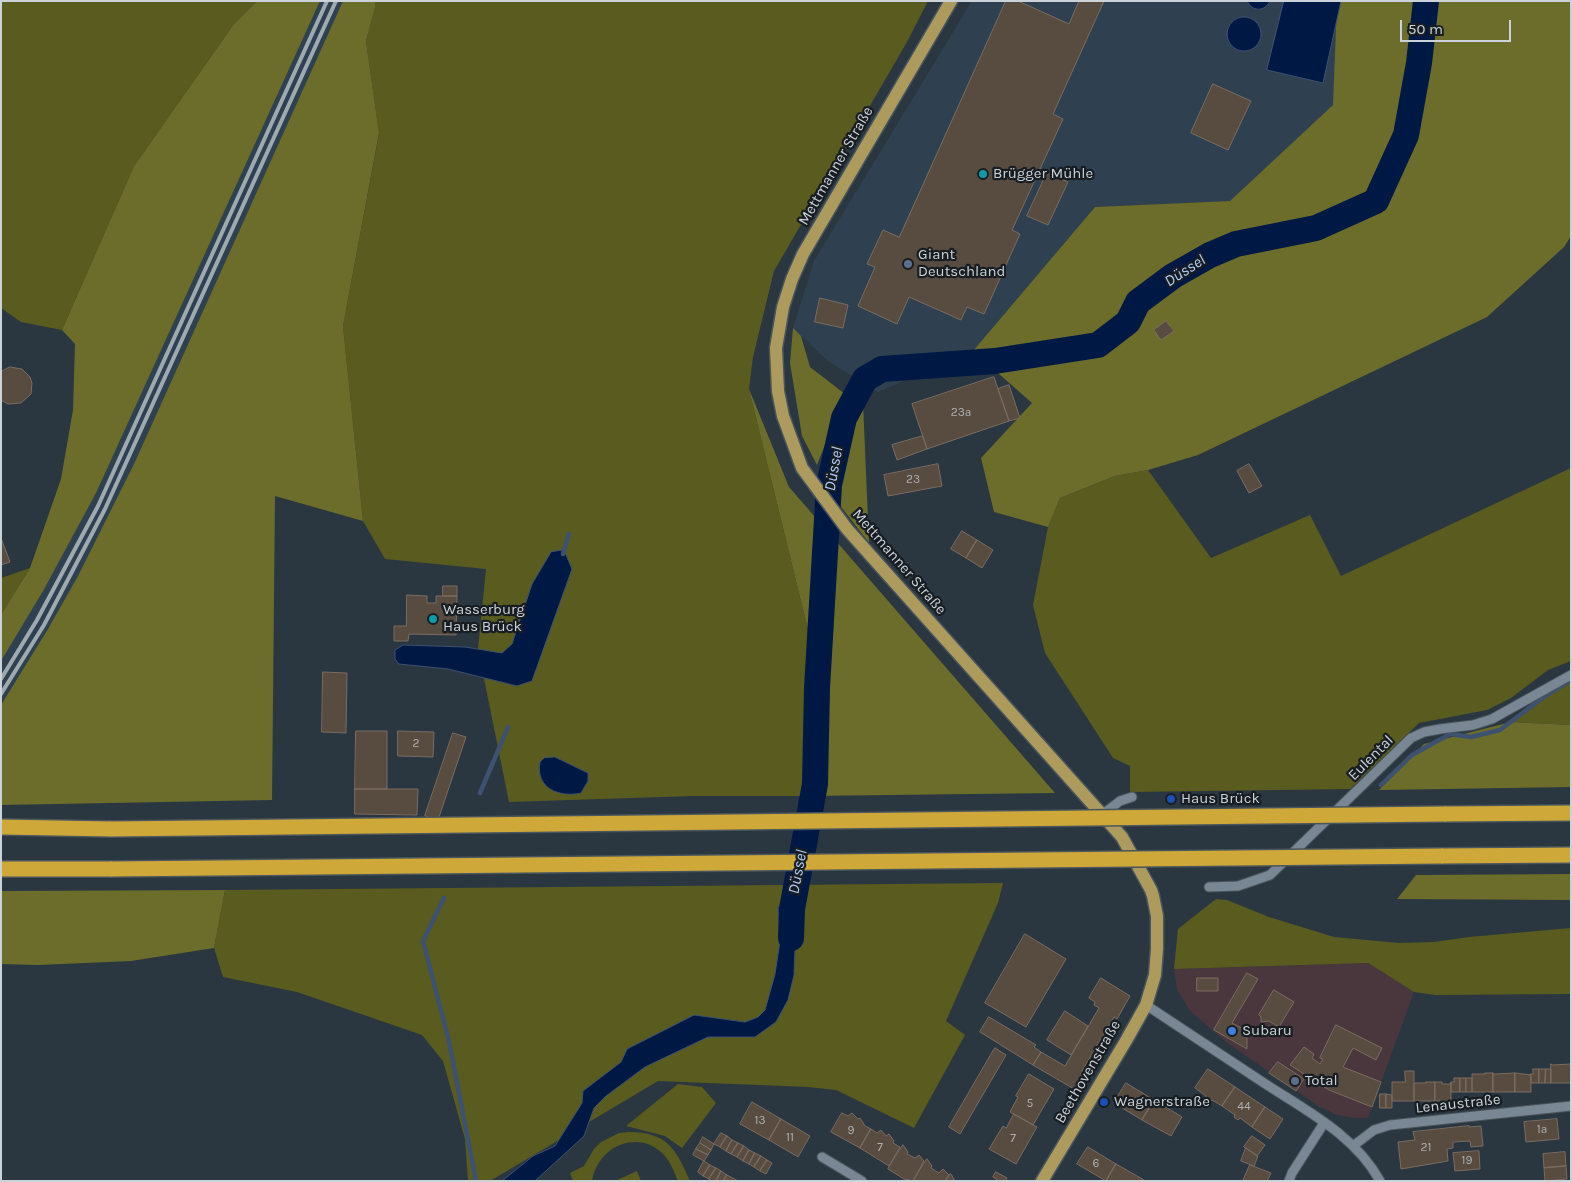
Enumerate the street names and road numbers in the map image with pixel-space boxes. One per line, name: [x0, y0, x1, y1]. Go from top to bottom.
street label: Mettmanner Straße: [795, 103, 877, 229]
street label: Mettmanner Straße: [848, 506, 950, 618]
street label: Eulental: [1345, 732, 1397, 784]
street label: Beethovenstraße: [1051, 1017, 1125, 1127]
street label: Lenaustraße: [1415, 1091, 1501, 1117]

